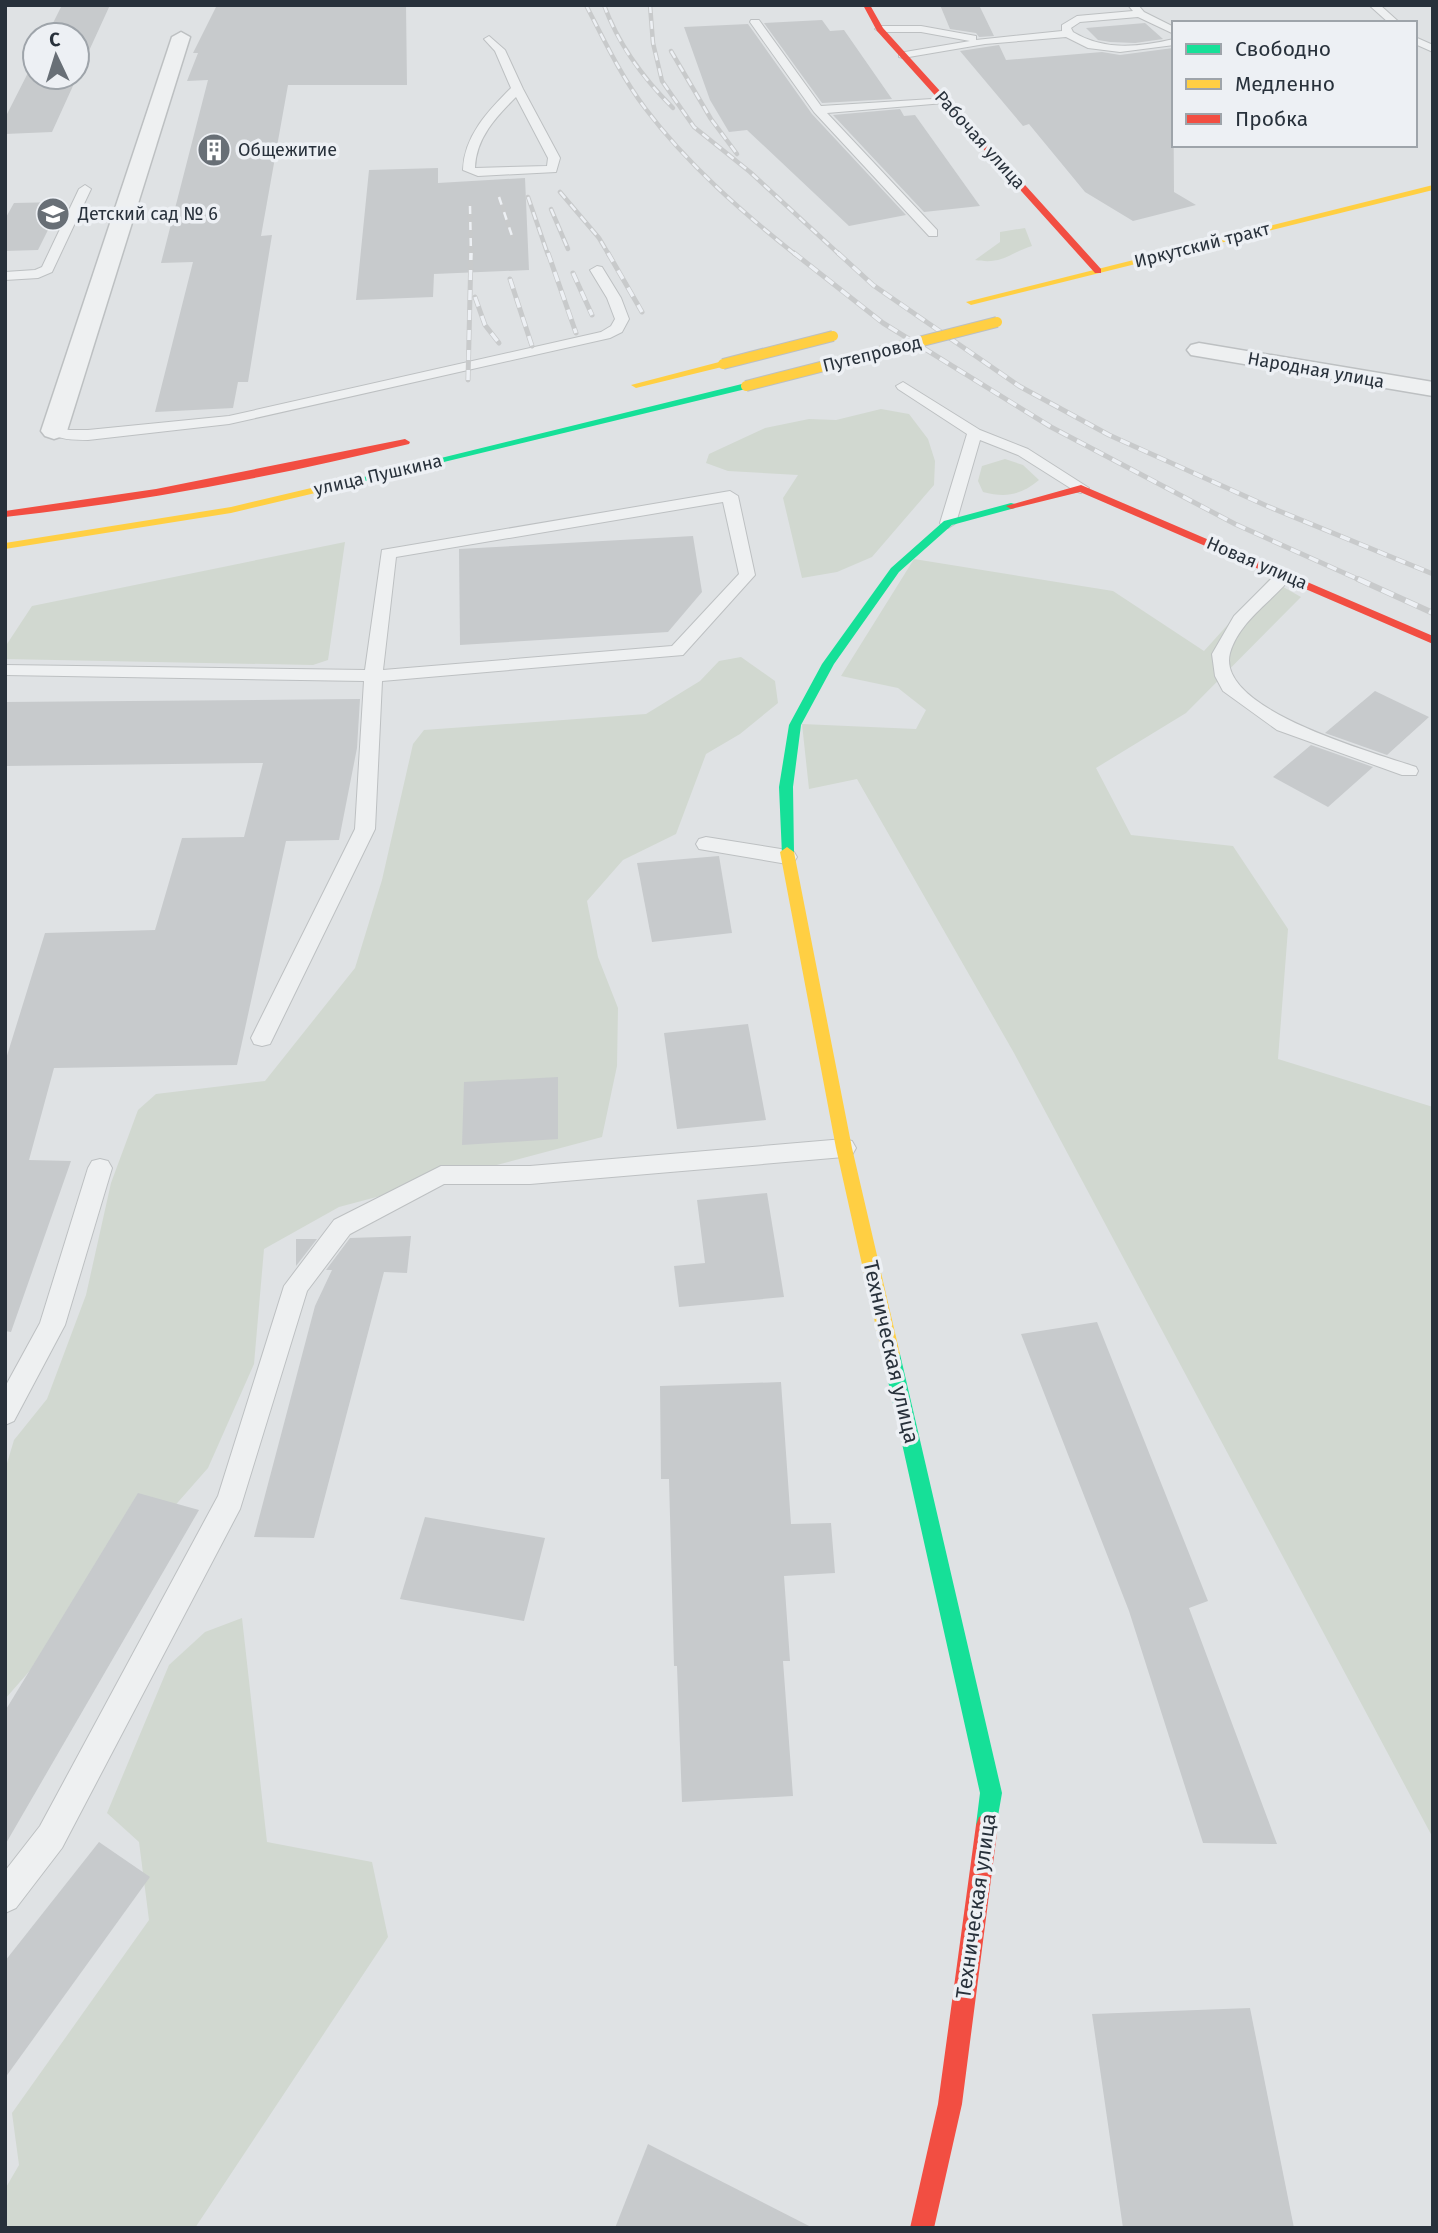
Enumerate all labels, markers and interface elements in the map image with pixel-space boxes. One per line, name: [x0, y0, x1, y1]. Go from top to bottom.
north arrow: [21, 21, 91, 91]
legend: [1172, 21, 1417, 147]
text: С: [49, 28, 61, 51]
text: Свободно: [1235, 36, 1331, 62]
text: Медленно: [1235, 71, 1335, 97]
street label: Рабочая улица: [930, 86, 1030, 194]
text: Пробка: [1235, 106, 1308, 132]
building icon: Общежитие: [195, 131, 233, 169]
place label: Общежитие: [238, 139, 337, 161]
school or university icon: Детский сад № 6: [34, 195, 72, 233]
place label: Детский сад № 6: [77, 203, 218, 225]
street label: Иркутский тракт: [1132, 217, 1273, 272]
street label: Путепровод: [820, 331, 924, 377]
street label: Народная улица: [1246, 347, 1386, 393]
street label: улица Пушкина: [312, 450, 444, 500]
street label: Новая улица: [1203, 532, 1311, 594]
street label: Техническая улица: [857, 1258, 925, 1446]
street label: Техническая улица: [950, 1812, 1002, 2000]

